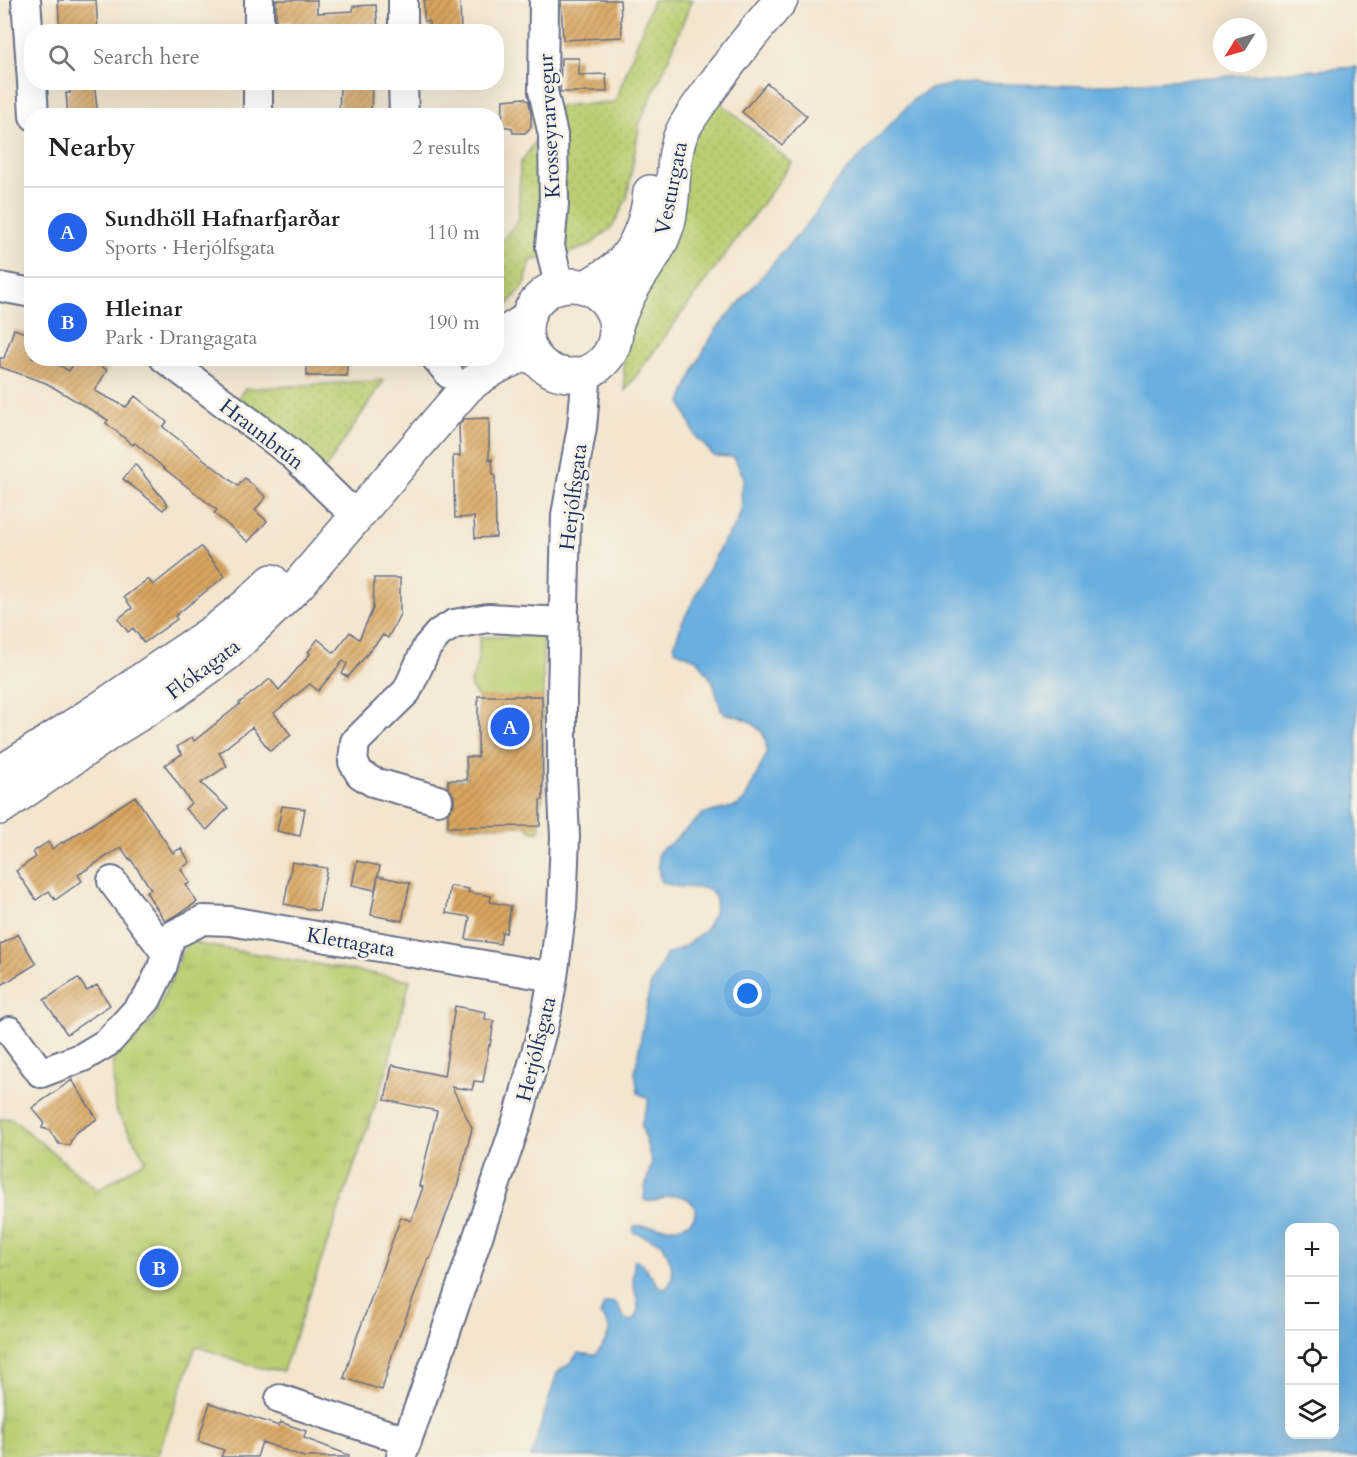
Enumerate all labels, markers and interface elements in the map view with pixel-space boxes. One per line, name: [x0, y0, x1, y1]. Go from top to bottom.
north arrow: [1213, 18, 1267, 72]
search box: [24, 24, 504, 90]
icon: search: [45, 41, 78, 74]
text: Search here: [93, 42, 200, 72]
street label: Krosseyrarvegur: [531, 53, 568, 199]
text: Nearby: [48, 130, 136, 165]
text: 2 results: [412, 134, 480, 161]
street label: Vesturgata: [648, 139, 695, 237]
text: Sundhöll Hafnarfjarðar: [105, 204, 340, 234]
text: A: [60, 219, 75, 246]
text: 110 m: [427, 219, 480, 246]
text: Sports · Herjólfsgata: [105, 234, 275, 261]
text: Hleinar: [105, 294, 183, 324]
text: B: [60, 309, 75, 336]
text: 190 m: [427, 309, 480, 336]
text: Park · Drangagata: [105, 324, 258, 351]
street label: Hraunbrún: [213, 392, 310, 477]
street label: Herjólfsgata: [553, 442, 594, 552]
street label: Flókagata: [160, 632, 246, 707]
pin: A: [490, 704, 530, 750]
street label: Klettagata: [304, 920, 397, 965]
your location: [733, 979, 762, 1008]
street label: Herjólfsgata: [509, 994, 564, 1105]
map controls: [1285, 1223, 1339, 1439]
button: +: [1285, 1223, 1339, 1277]
pin: B: [140, 1246, 178, 1290]
button: −: [1285, 1277, 1339, 1331]
button: locate: [1285, 1331, 1339, 1385]
button: layers: [1285, 1385, 1339, 1439]

